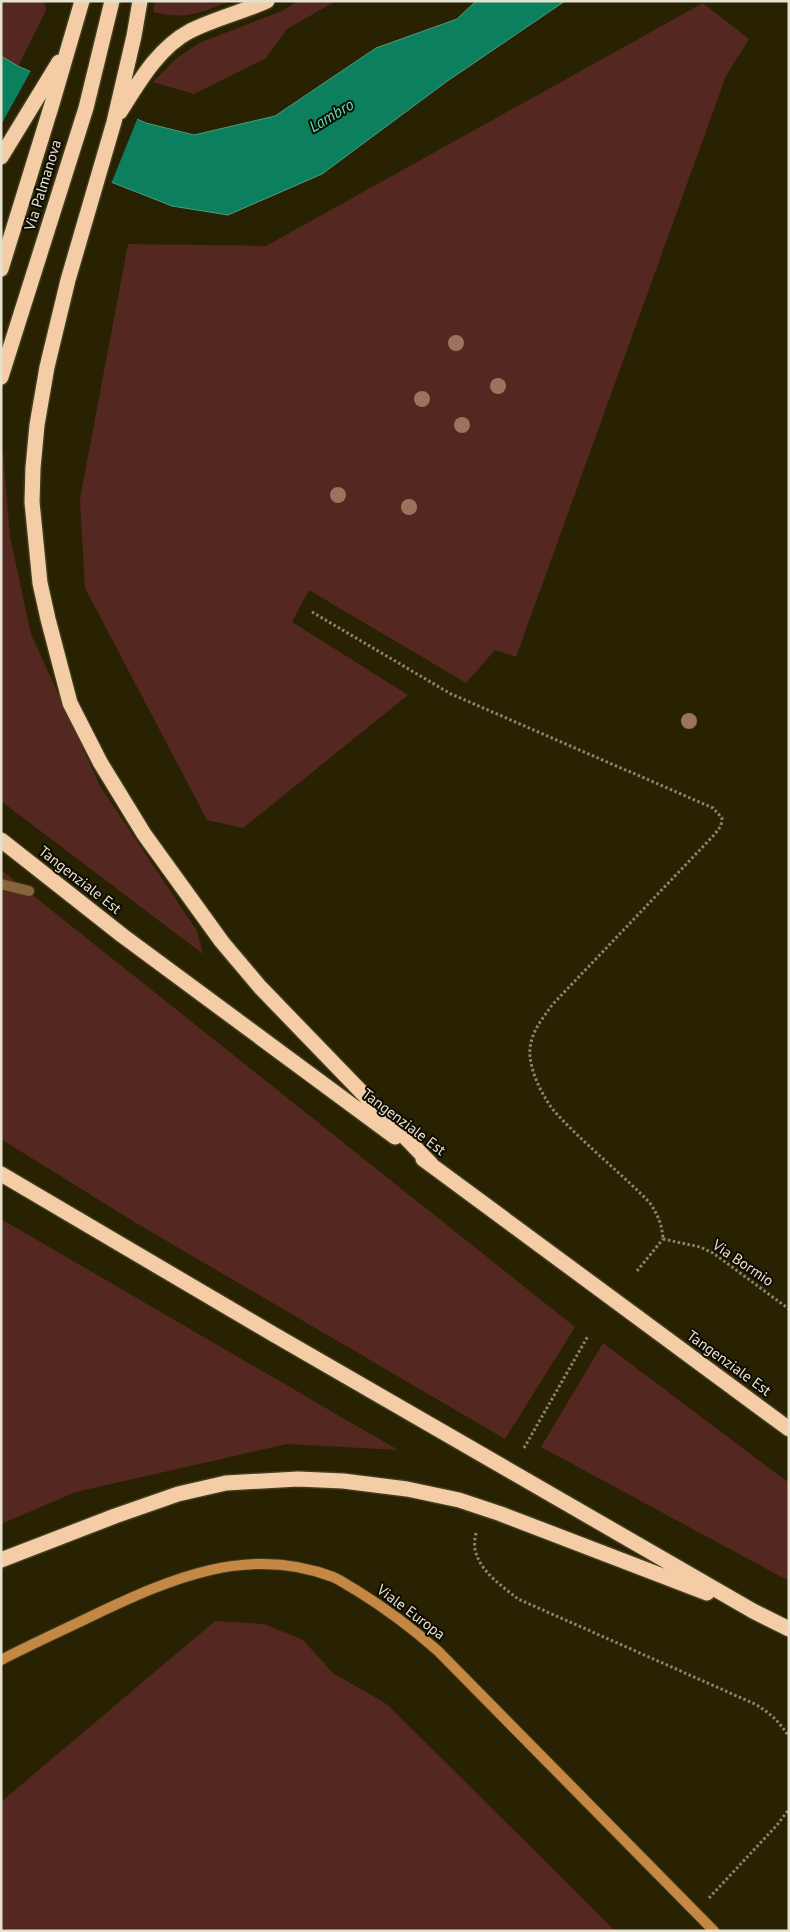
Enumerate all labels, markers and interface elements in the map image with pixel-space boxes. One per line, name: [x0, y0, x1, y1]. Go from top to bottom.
water label: Lambro: [305, 94, 357, 136]
street label: Via Palmanova: [19, 137, 65, 234]
street label: Tangenziale Est: [35, 841, 126, 918]
street label: Tangenziale Est: [359, 1084, 450, 1159]
street label: Via Bormio: [708, 1235, 778, 1290]
street label: Tangenziale Est: [683, 1326, 775, 1400]
street label: Viale Europa: [373, 1579, 449, 1644]

